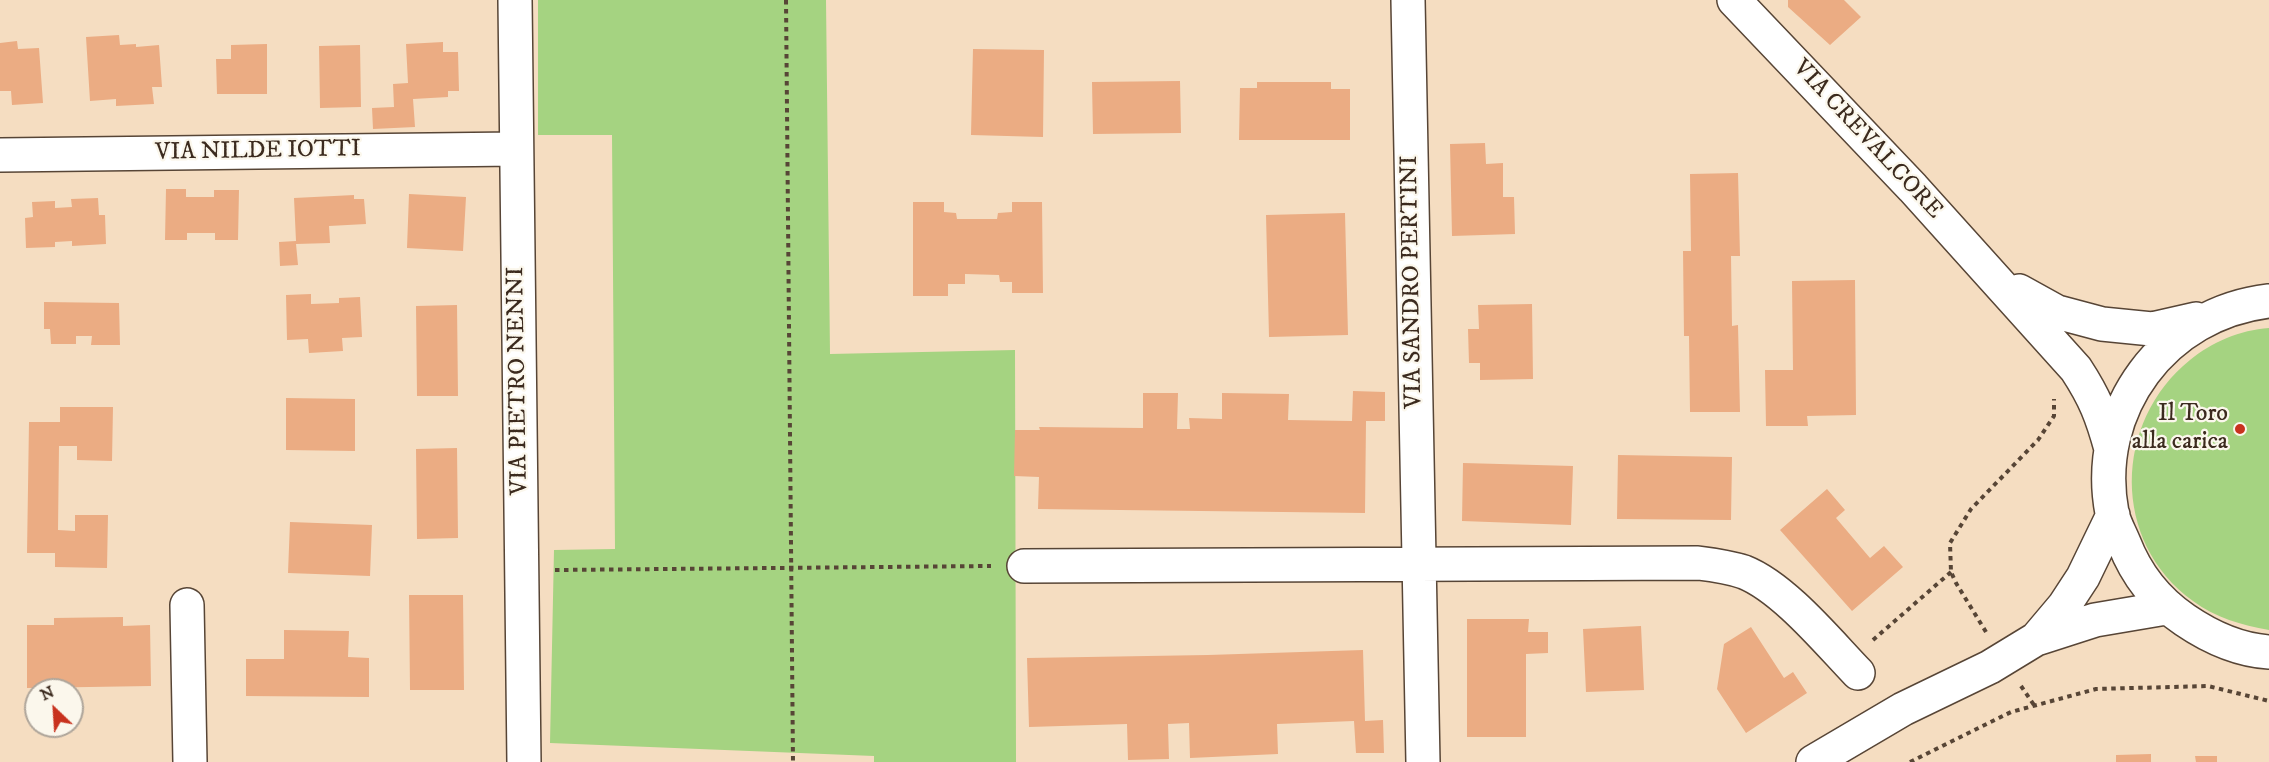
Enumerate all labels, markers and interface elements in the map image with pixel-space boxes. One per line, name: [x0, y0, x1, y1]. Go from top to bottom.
street label: VIA CREVALCORE: [1786, 55, 1948, 225]
street label: VIA NILDE IOTTI: [155, 136, 361, 168]
street label: VIA SANDRO PERTINI: [1396, 155, 1430, 409]
street label: VIA PIETRO NENNI: [503, 267, 535, 495]
place label: Il Toro alla carica: [2132, 401, 2228, 457]
marker: Il Toro alla carica: [2233, 422, 2247, 436]
north arrow: [24, 678, 84, 738]
text: N: [37, 682, 57, 705]

